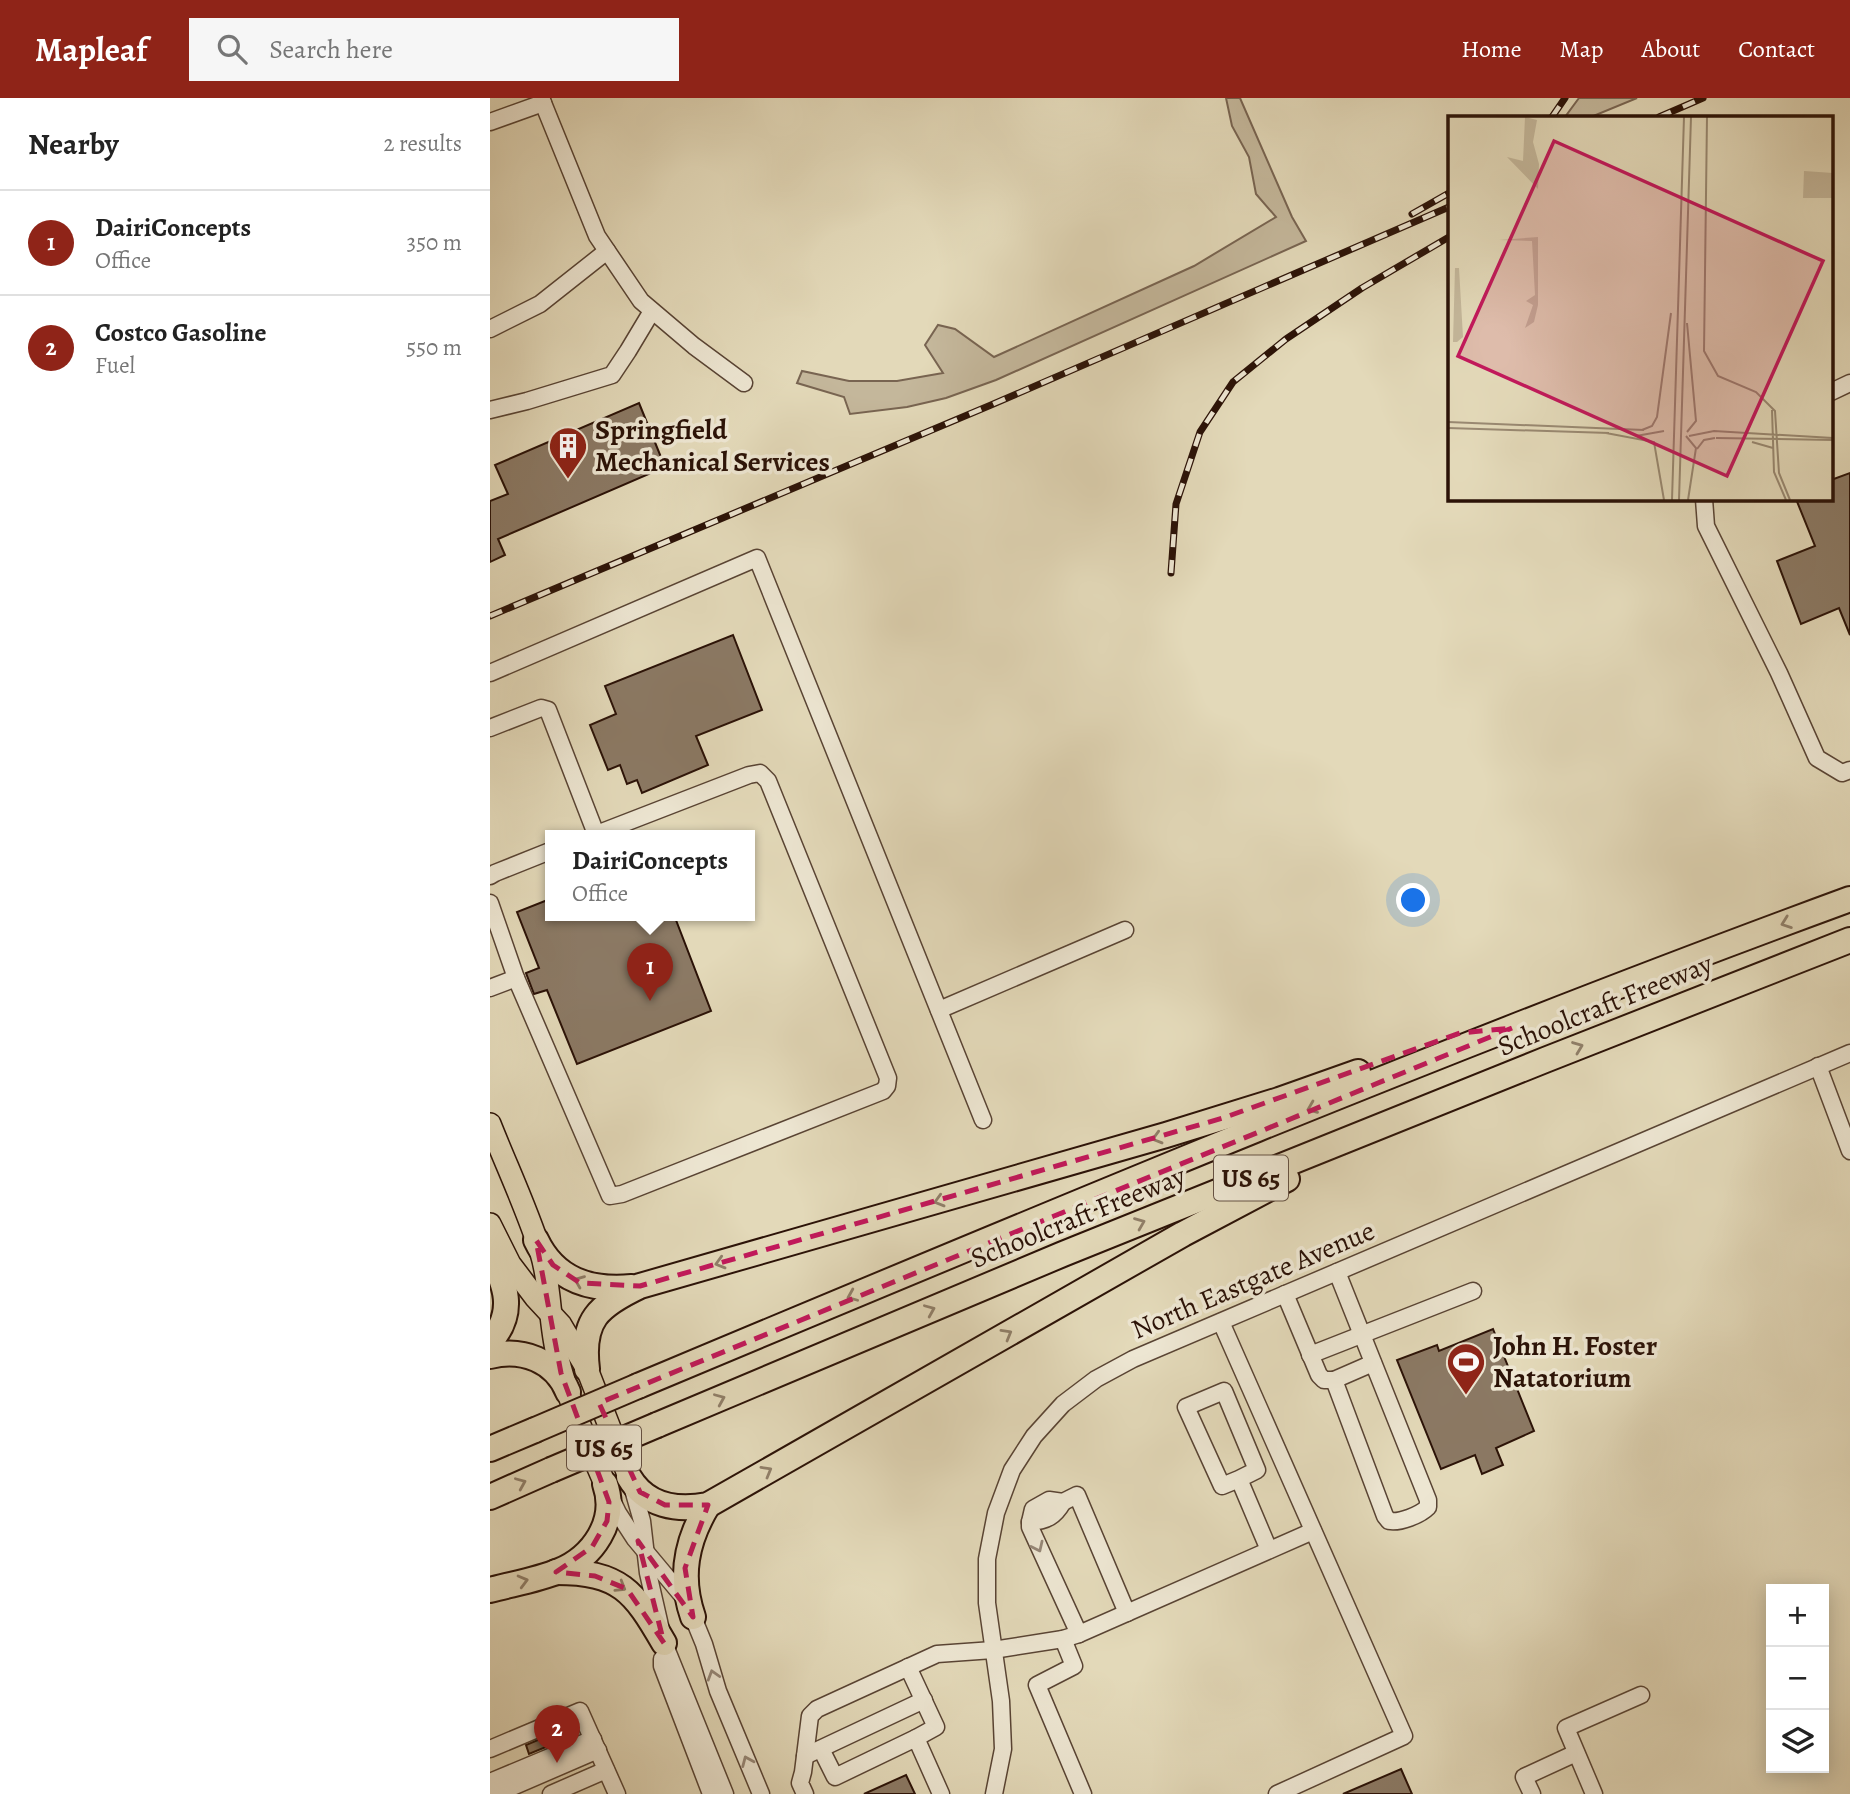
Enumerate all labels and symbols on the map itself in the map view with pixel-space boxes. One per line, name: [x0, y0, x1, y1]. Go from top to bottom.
inset map: [1448, 116, 1832, 500]
place label: Springfield Mechanical Services: [595, 411, 830, 481]
building icon: Springfield Mechanical Services: [547, 425, 589, 480]
your location: [1396, 883, 1430, 917]
one-way arrow: [1780, 914, 1792, 928]
pin: 1: [627, 943, 673, 1001]
street label: Schoolcraft Freeway: [1492, 944, 1719, 1065]
one-way arrow: [1572, 1042, 1584, 1056]
one-way arrow: [1306, 1099, 1318, 1113]
one-way arrow: [1152, 1129, 1164, 1144]
street label: Schoolcraft Freeway: [965, 1156, 1192, 1277]
road number: US 65: [1214, 1156, 1288, 1200]
one-way arrow: [933, 1193, 945, 1208]
street label: North Eastgate Avenue: [1125, 1212, 1381, 1348]
one-way arrow: [1133, 1218, 1145, 1232]
one-way arrow: [714, 1255, 726, 1270]
one-way arrow: [574, 1276, 586, 1290]
one-way arrow: [847, 1288, 859, 1302]
one-way arrow: [923, 1305, 935, 1319]
place label: John H. Foster Natatorium: [1493, 1327, 1658, 1397]
one-way arrow: [1000, 1329, 1012, 1342]
sports icon: John H. Foster Natatorium: [1445, 1341, 1487, 1396]
one-way arrow: [713, 1393, 725, 1407]
road number: US 65: [567, 1426, 641, 1470]
one-way arrow: [760, 1466, 772, 1479]
one-way arrow: [514, 1478, 526, 1492]
one-way arrow: [1030, 1540, 1044, 1552]
one-way arrow: [517, 1575, 529, 1589]
one-way arrow: [613, 1579, 626, 1592]
one-way arrow: [707, 1670, 722, 1682]
pin: 2: [534, 1705, 580, 1763]
one-way arrow: [741, 1755, 755, 1767]

